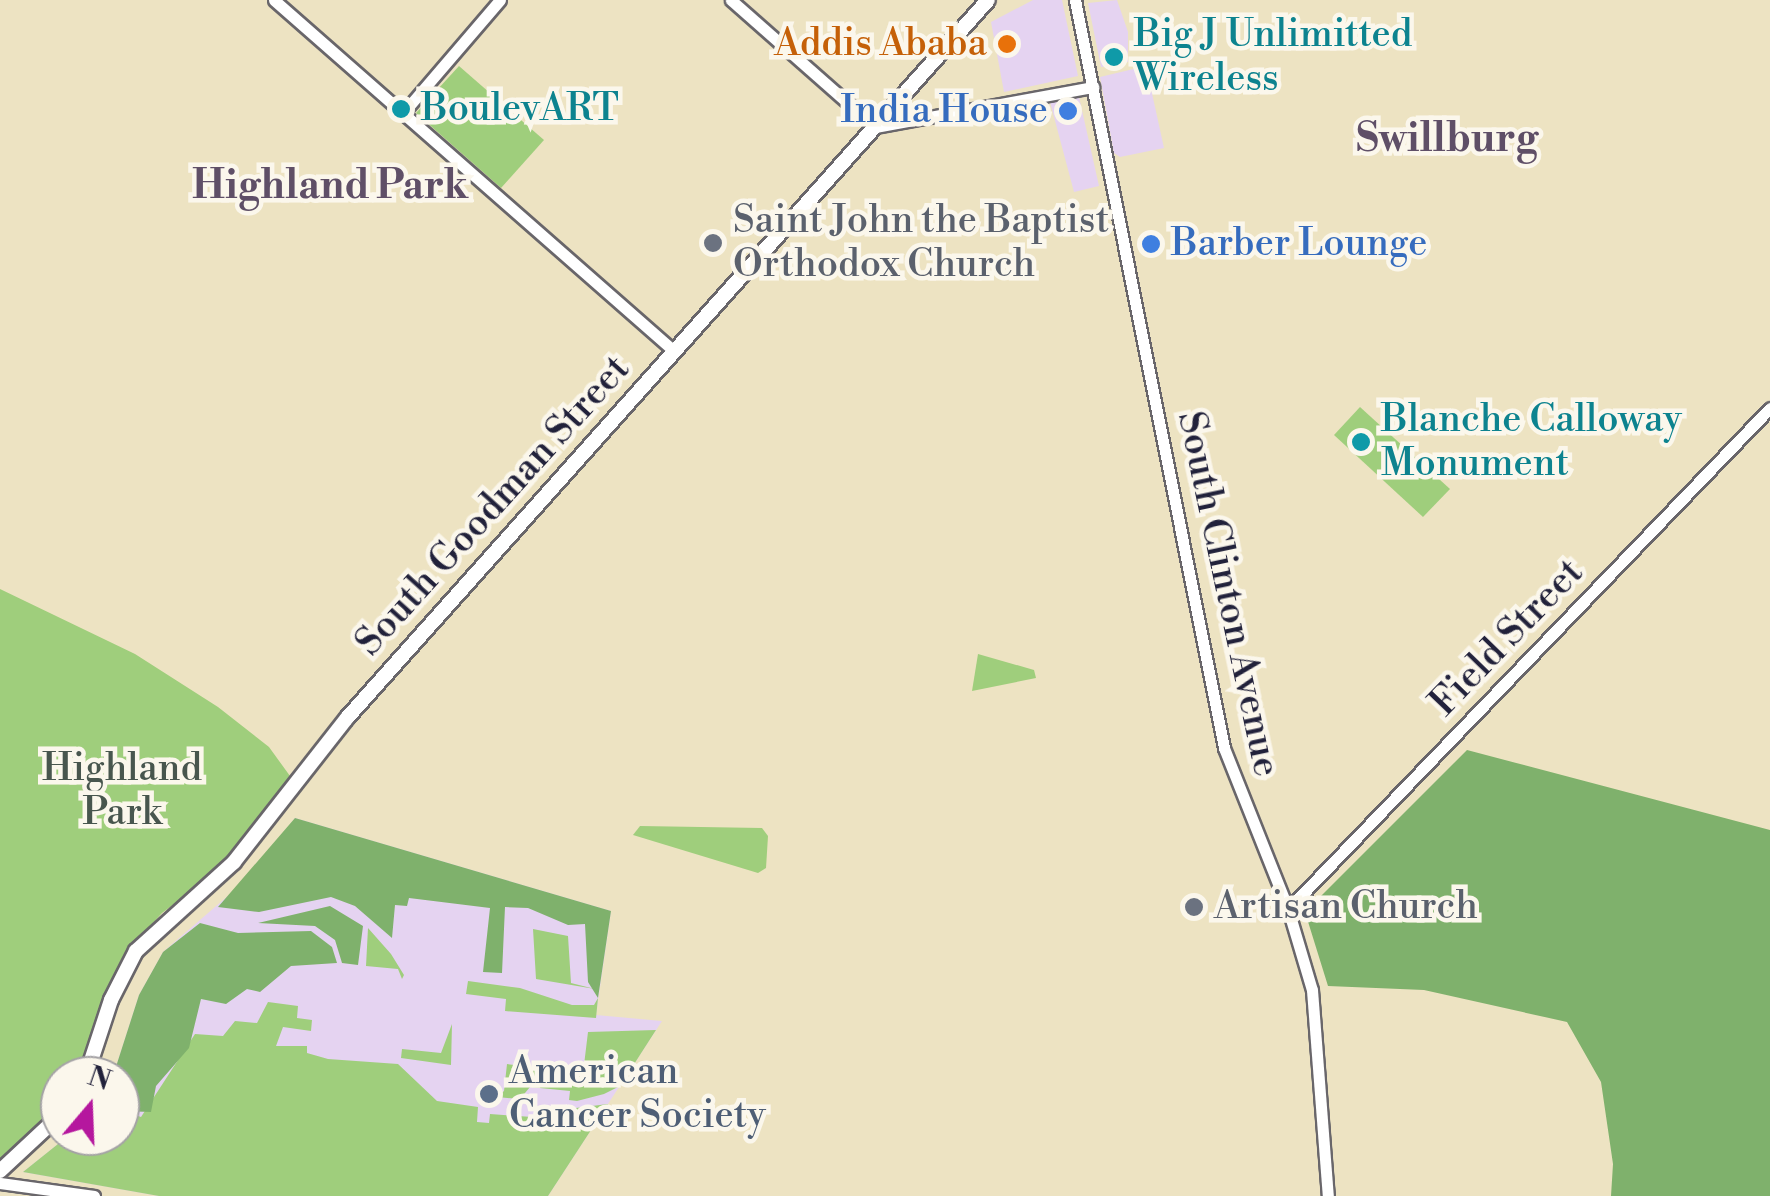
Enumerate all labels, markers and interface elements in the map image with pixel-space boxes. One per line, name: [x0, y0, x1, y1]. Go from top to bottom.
place label: Big J Unlimitted Wireless: [1134, 12, 1412, 101]
place label: Addis Ababa: [774, 21, 987, 67]
marker: Addis Ababa: [996, 33, 1018, 55]
marker: Big J Unlimitted Wireless: [1103, 46, 1125, 68]
place label: BoulevART: [421, 86, 619, 132]
place label: India House: [840, 88, 1048, 134]
marker: BoulevART: [390, 98, 412, 120]
marker: India House: [1057, 100, 1079, 122]
district label: Swillburg: [1356, 115, 1538, 163]
district label: Highland Park: [192, 162, 468, 210]
place label: Saint John the Baptist Orthodox Church: [733, 198, 1109, 288]
place label: Barber Lounge: [1171, 221, 1427, 267]
marker: Saint John the Baptist Orthodox Church: [702, 232, 724, 254]
marker: Barber Lounge: [1140, 233, 1162, 255]
street label: South Goodman Street: [346, 347, 640, 665]
place label: Blanche Calloway Monument: [1381, 397, 1682, 486]
street label: South Clinton Avenue: [1167, 407, 1289, 781]
marker: Blanche Calloway Monument: [1350, 431, 1372, 453]
street label: Field Street: [1421, 550, 1593, 726]
park label: Highland Park: [42, 746, 202, 836]
place label: Artisan Church: [1214, 884, 1478, 930]
marker: Artisan Church: [1183, 896, 1205, 918]
place label: American Cancer Society: [509, 1049, 766, 1138]
north arrow: [40, 1056, 140, 1156]
text: N: [83, 1059, 115, 1099]
marker: American Cancer Society: [478, 1083, 500, 1105]

